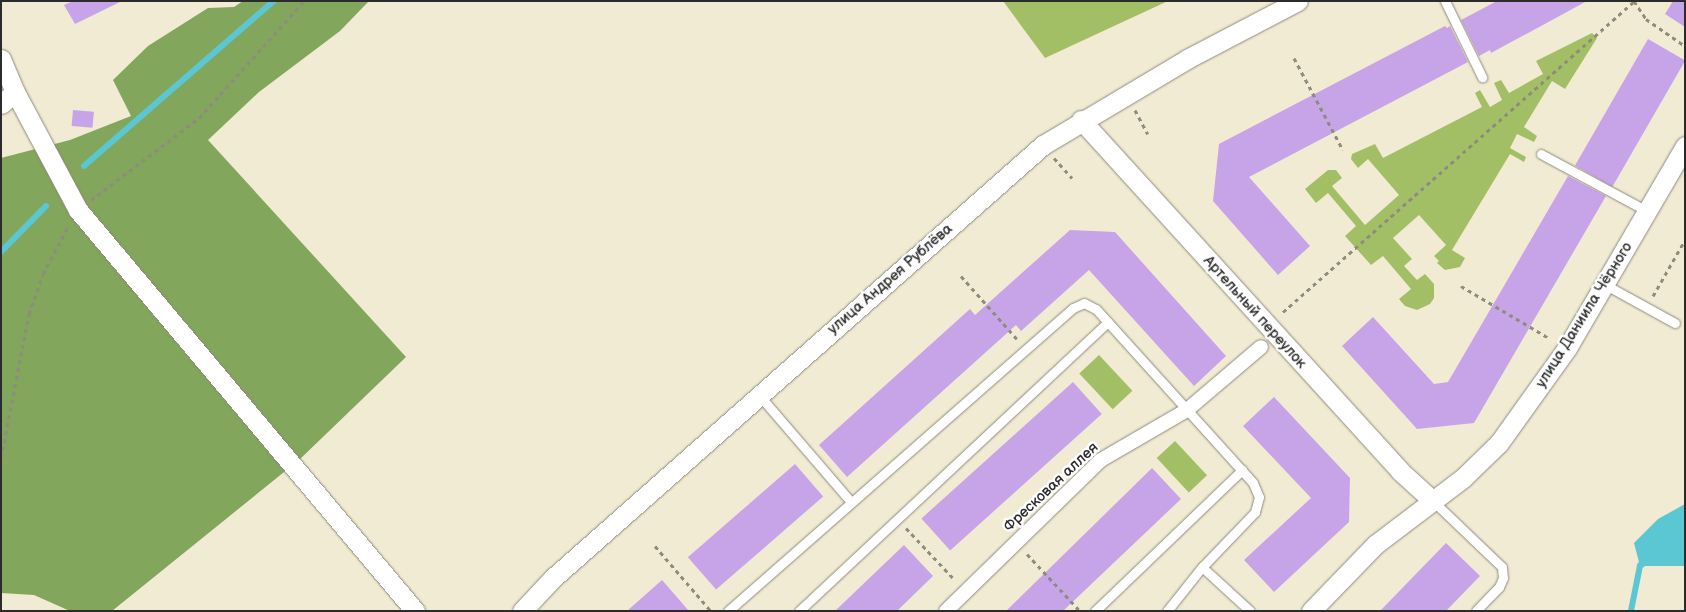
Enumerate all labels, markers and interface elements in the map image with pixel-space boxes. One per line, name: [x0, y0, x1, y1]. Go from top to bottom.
street label: улица Андрея Рублёва: [824, 220, 956, 338]
street label: улица Даниила Чёрного: [1532, 239, 1636, 391]
street label: Артельный переулок: [1200, 252, 1310, 372]
street label: Фресковая аллея: [1000, 438, 1102, 536]

